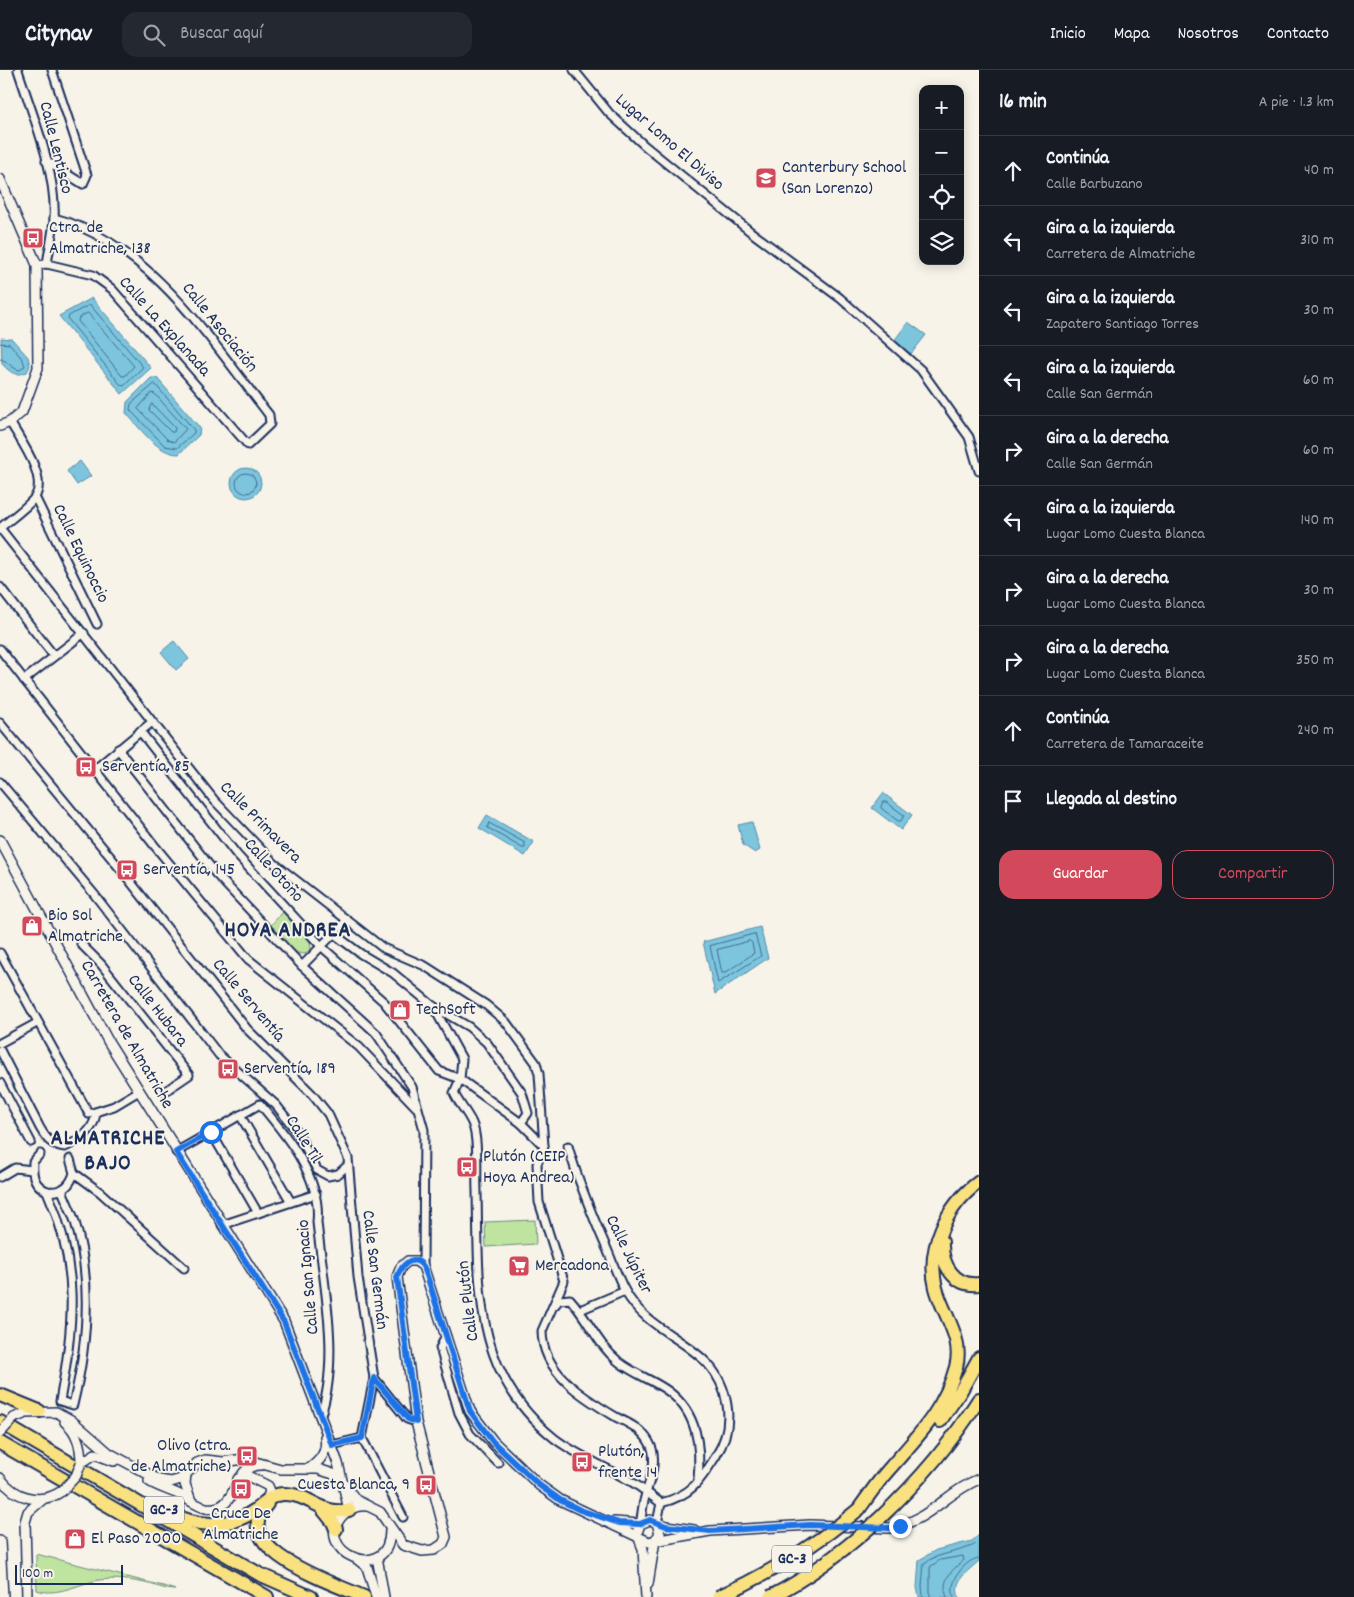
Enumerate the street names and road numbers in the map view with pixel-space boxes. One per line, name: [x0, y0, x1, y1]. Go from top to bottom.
street label: Lugar Lomo El Diviso: [609, 88, 729, 198]
street label: Calle Lentisco: [31, 99, 79, 197]
street label: Calle La Explanada: [112, 271, 216, 383]
street label: Calle Asociación: [175, 278, 263, 378]
street label: Calle Equinoccio: [45, 500, 115, 608]
street label: Calle Primavera: [213, 776, 307, 870]
street label: Calle Otoño: [237, 833, 309, 909]
street label: Calle Serventía: [205, 954, 291, 1049]
street label: Carretera de Almatriche: [73, 956, 179, 1114]
street label: Calle Hubara: [121, 969, 194, 1053]
street label: Calle Til: [278, 1111, 328, 1170]
street label: Calle San Germán: [354, 1209, 394, 1331]
street label: Calle Júpiter: [598, 1211, 658, 1299]
street label: Calle San Ignacio: [292, 1218, 326, 1336]
street label: Calle Plutón: [452, 1259, 486, 1343]
road number: GC-3: [144, 1496, 184, 1524]
road number: GC-3: [772, 1546, 812, 1572]

